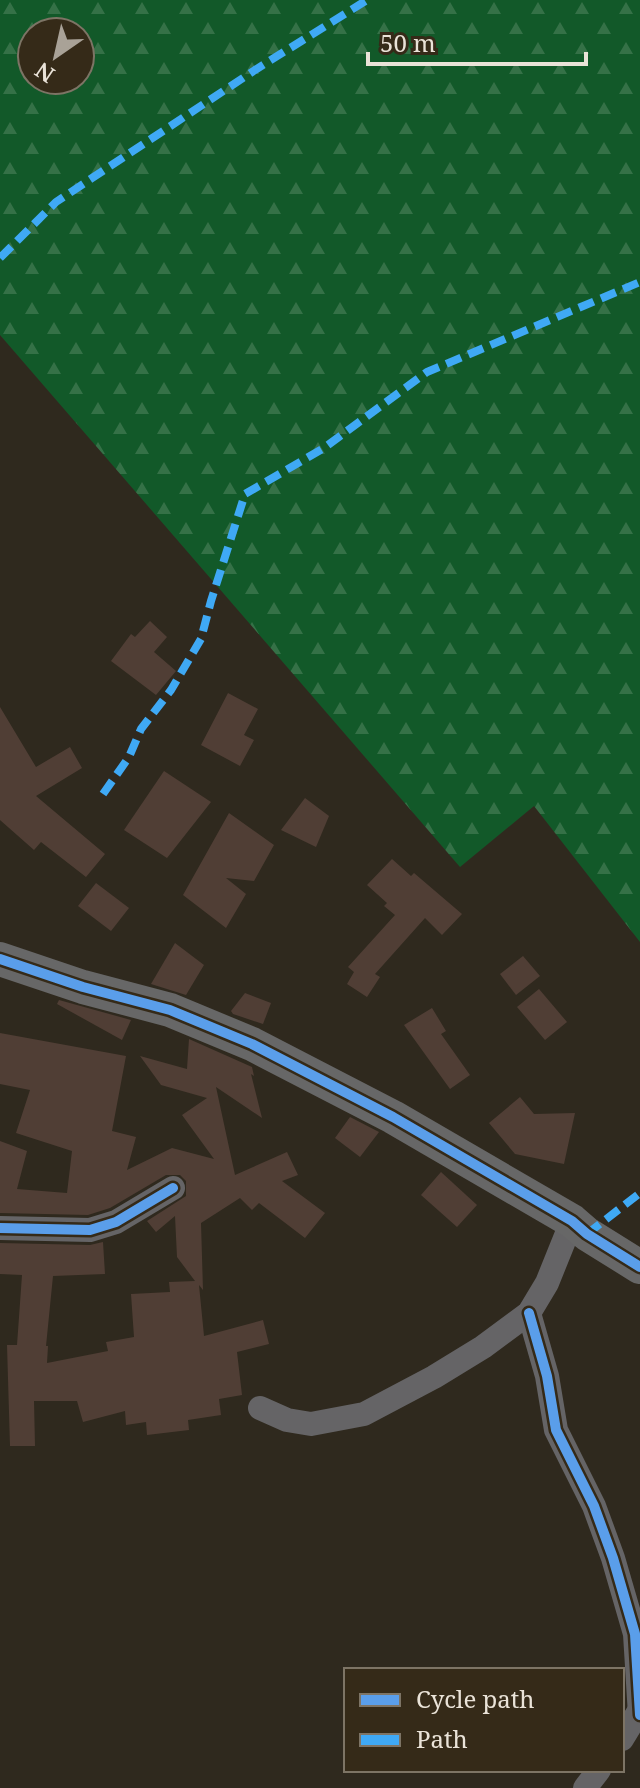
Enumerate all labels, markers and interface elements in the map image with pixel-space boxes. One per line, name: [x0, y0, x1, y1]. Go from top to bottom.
north arrow: [16, 16, 96, 96]
scale bar: [368, 16, 586, 66]
text: 50 m: [380, 26, 436, 59]
text: N: [29, 56, 60, 91]
legend: [344, 1668, 624, 1772]
text: Cycle path: [416, 1682, 535, 1715]
text: Path: [416, 1722, 468, 1755]

